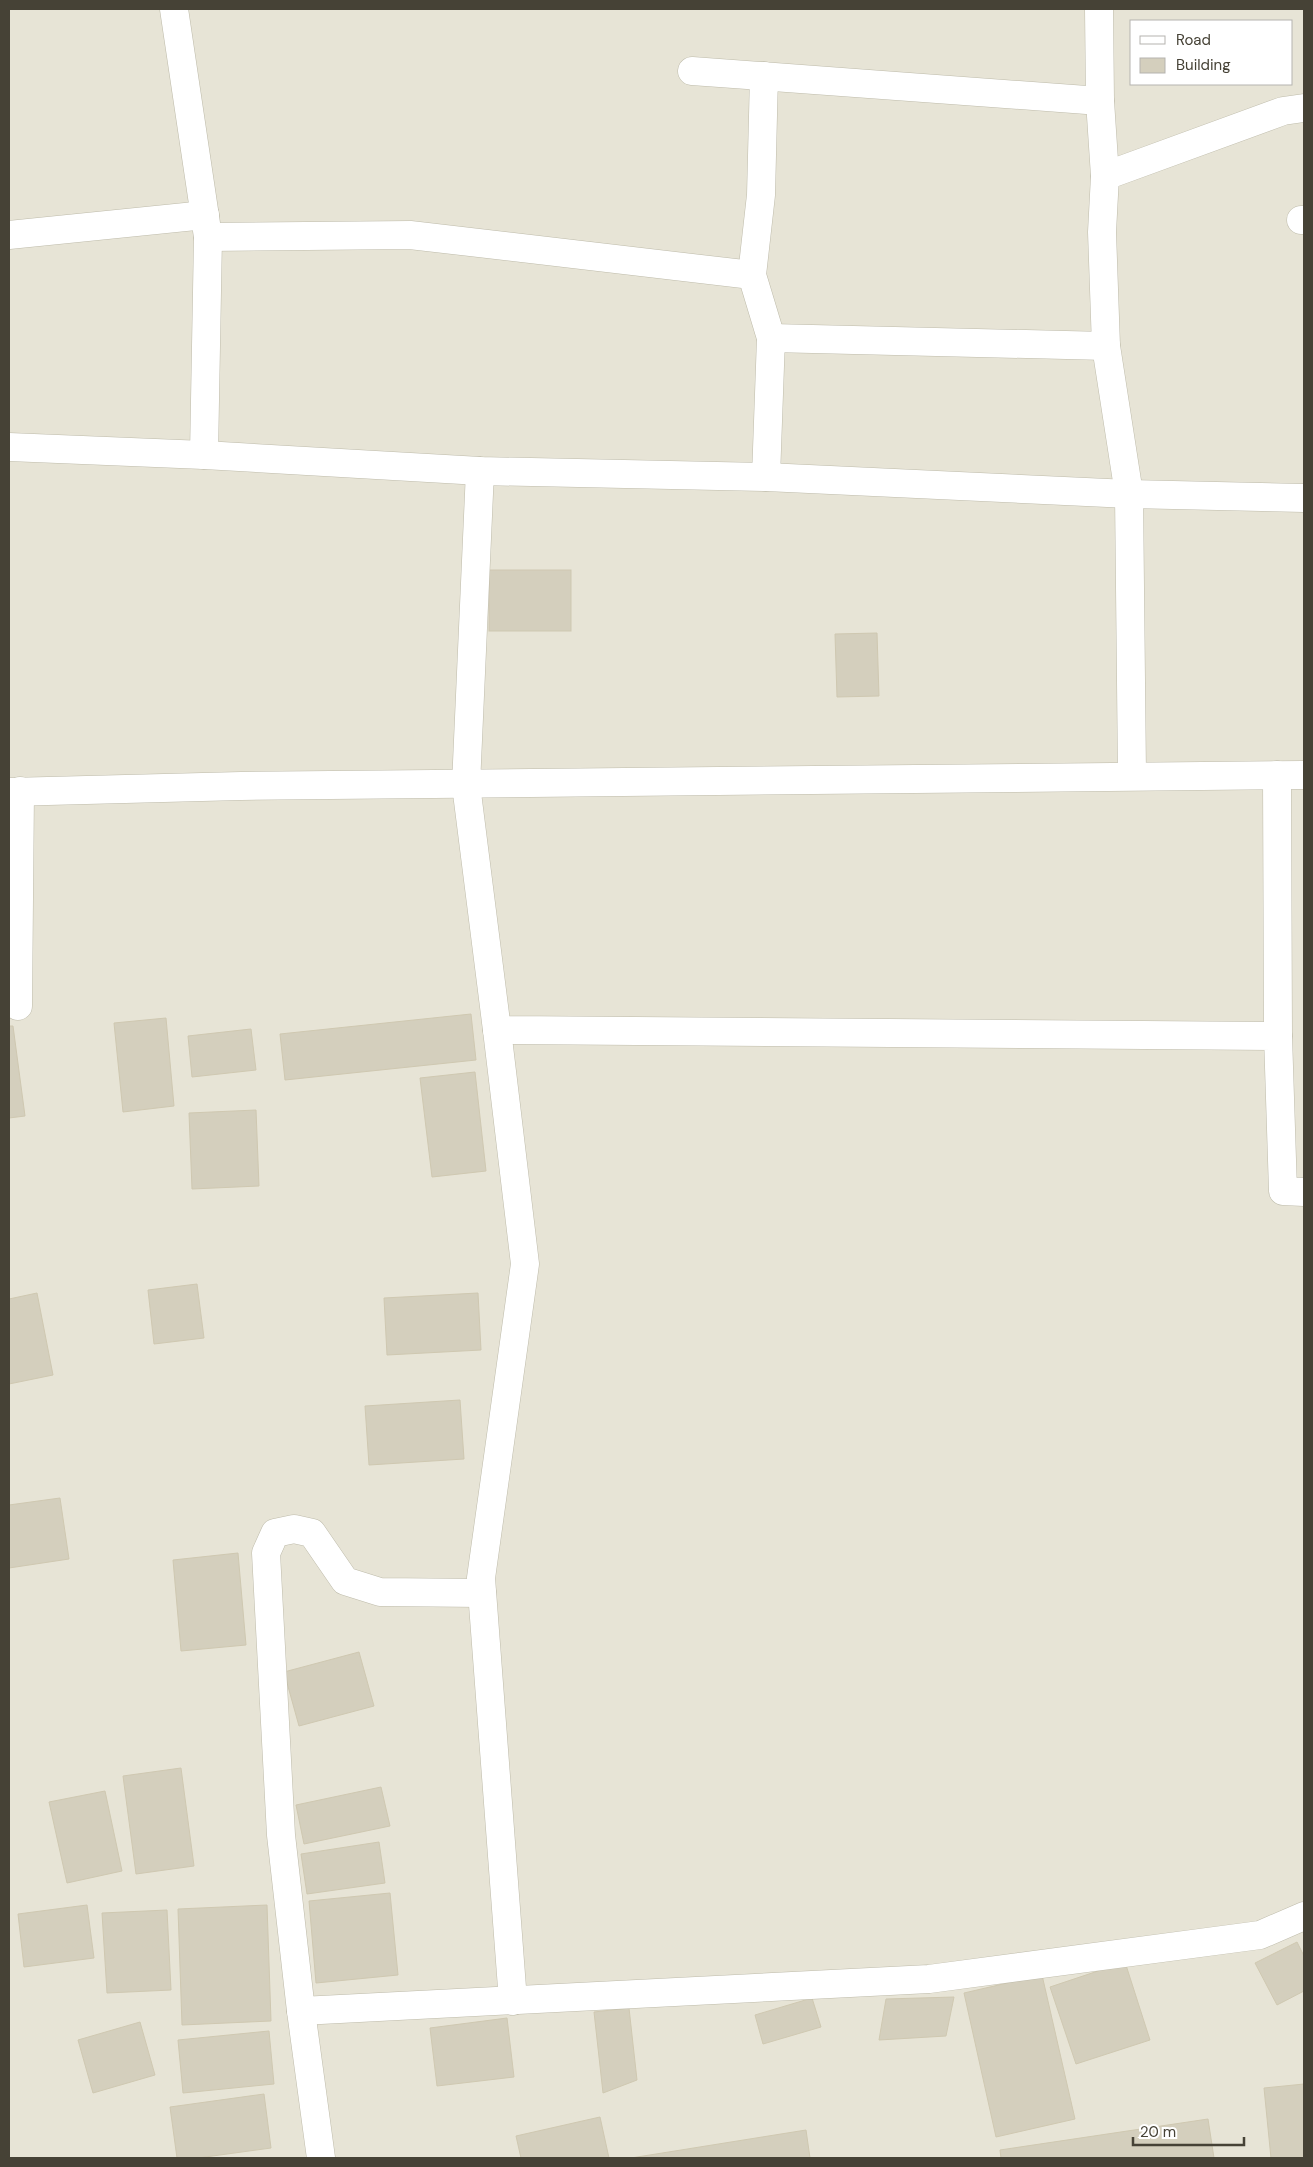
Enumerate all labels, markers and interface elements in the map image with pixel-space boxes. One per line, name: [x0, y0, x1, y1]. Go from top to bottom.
legend: [1130, 20, 1293, 85]
text: Road: [1176, 30, 1211, 50]
text: Building: [1176, 55, 1231, 75]
scale bar: [1133, 2114, 1244, 2146]
text: 20 m: [1140, 2122, 1176, 2142]

